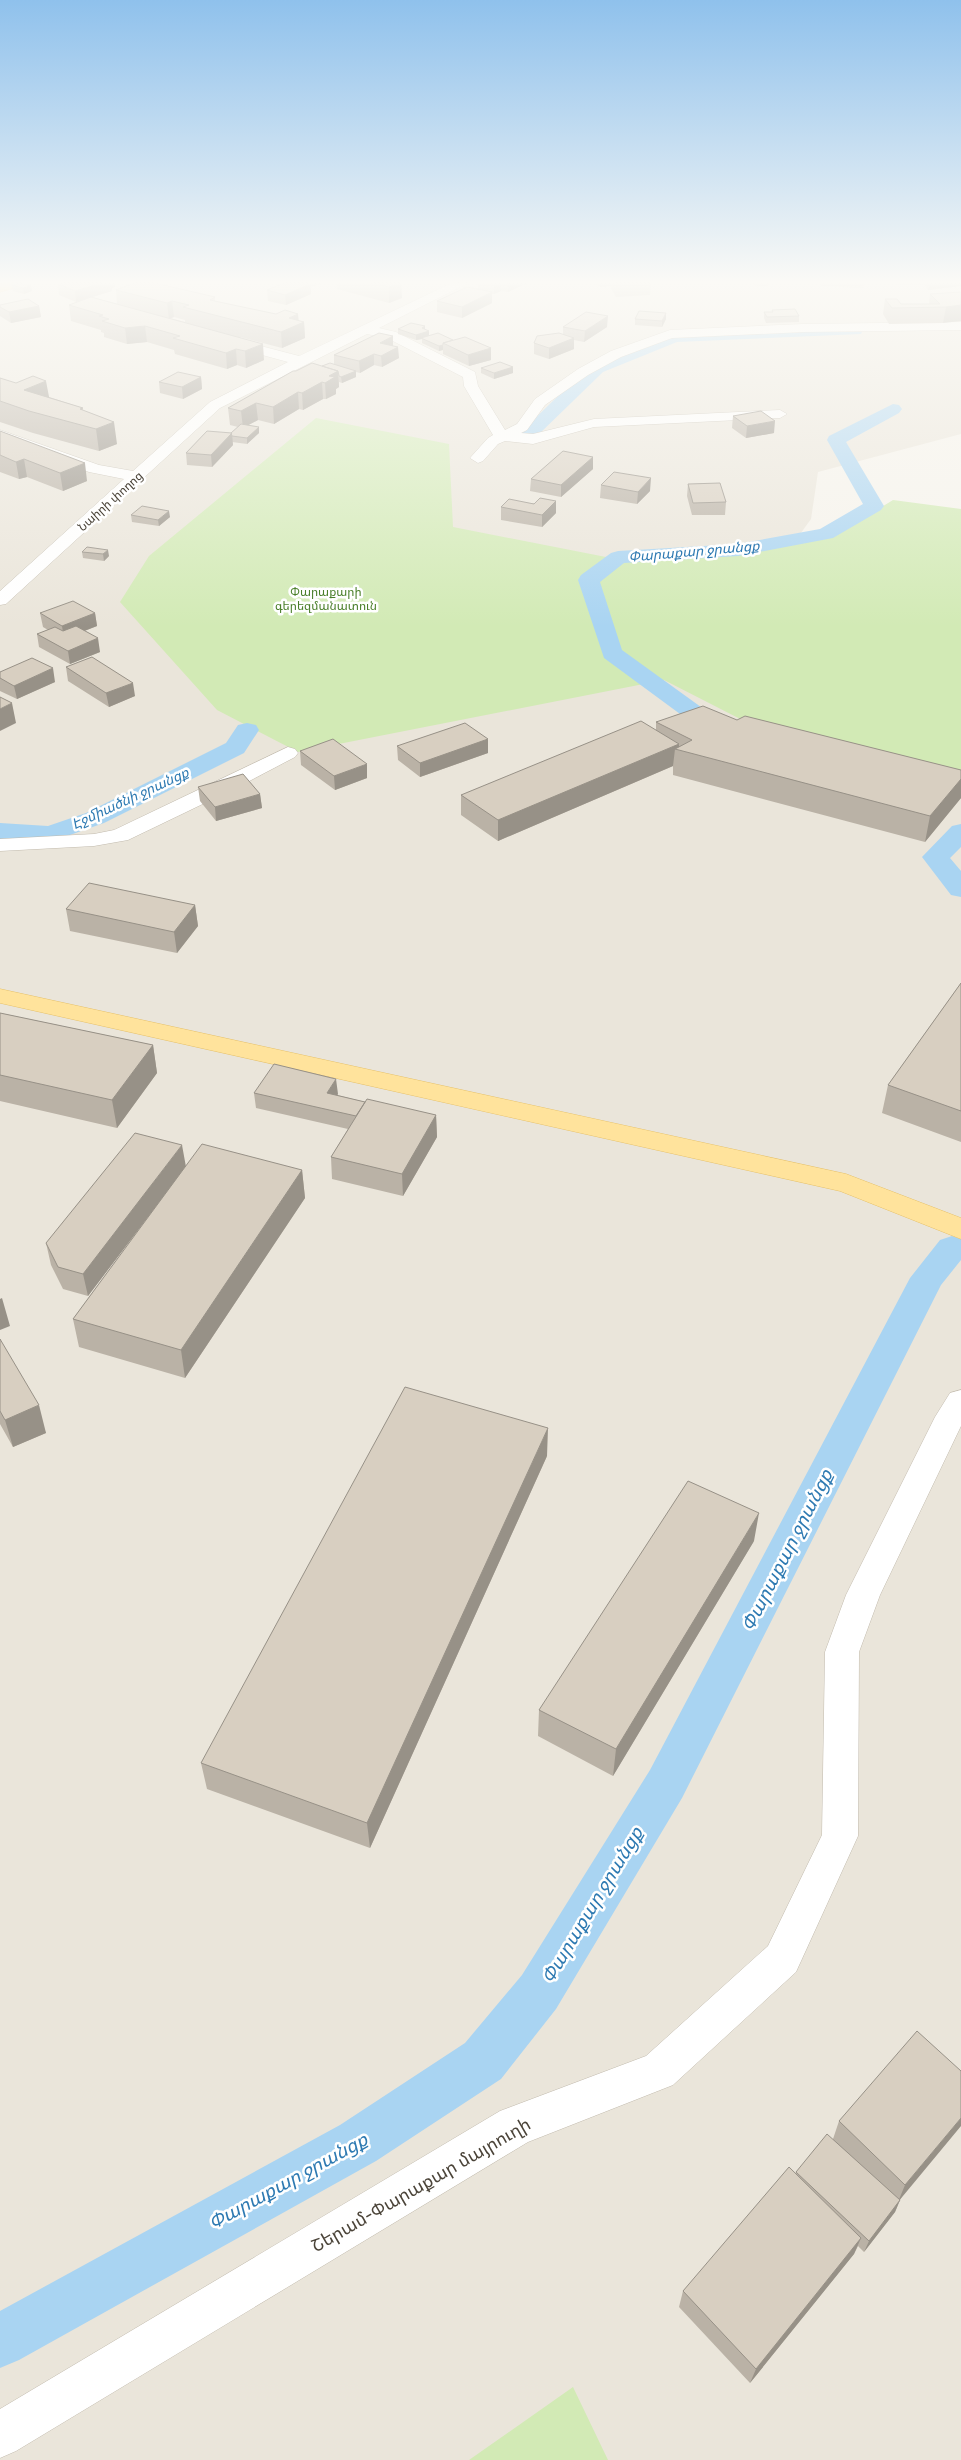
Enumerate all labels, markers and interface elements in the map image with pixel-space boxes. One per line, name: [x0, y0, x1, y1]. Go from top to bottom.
street label: Նաիրի փողոց: [74, 468, 146, 534]
water label: Փարաքար ջրանցք: [628, 536, 761, 566]
park label: Փարաքարի գերեզմանատուն: [275, 584, 377, 613]
water label: Էջմիածնի ջրանցք: [68, 763, 192, 833]
water label: Փարաքար ջրանցք: [736, 1465, 838, 1635]
water label: Փարաքար ջրանցք: [536, 1822, 648, 1987]
street label: Շերամ-Փարաքար մայրուղի: [307, 2113, 535, 2257]
water label: Փարաքար ջրանցք: [204, 2127, 372, 2234]

